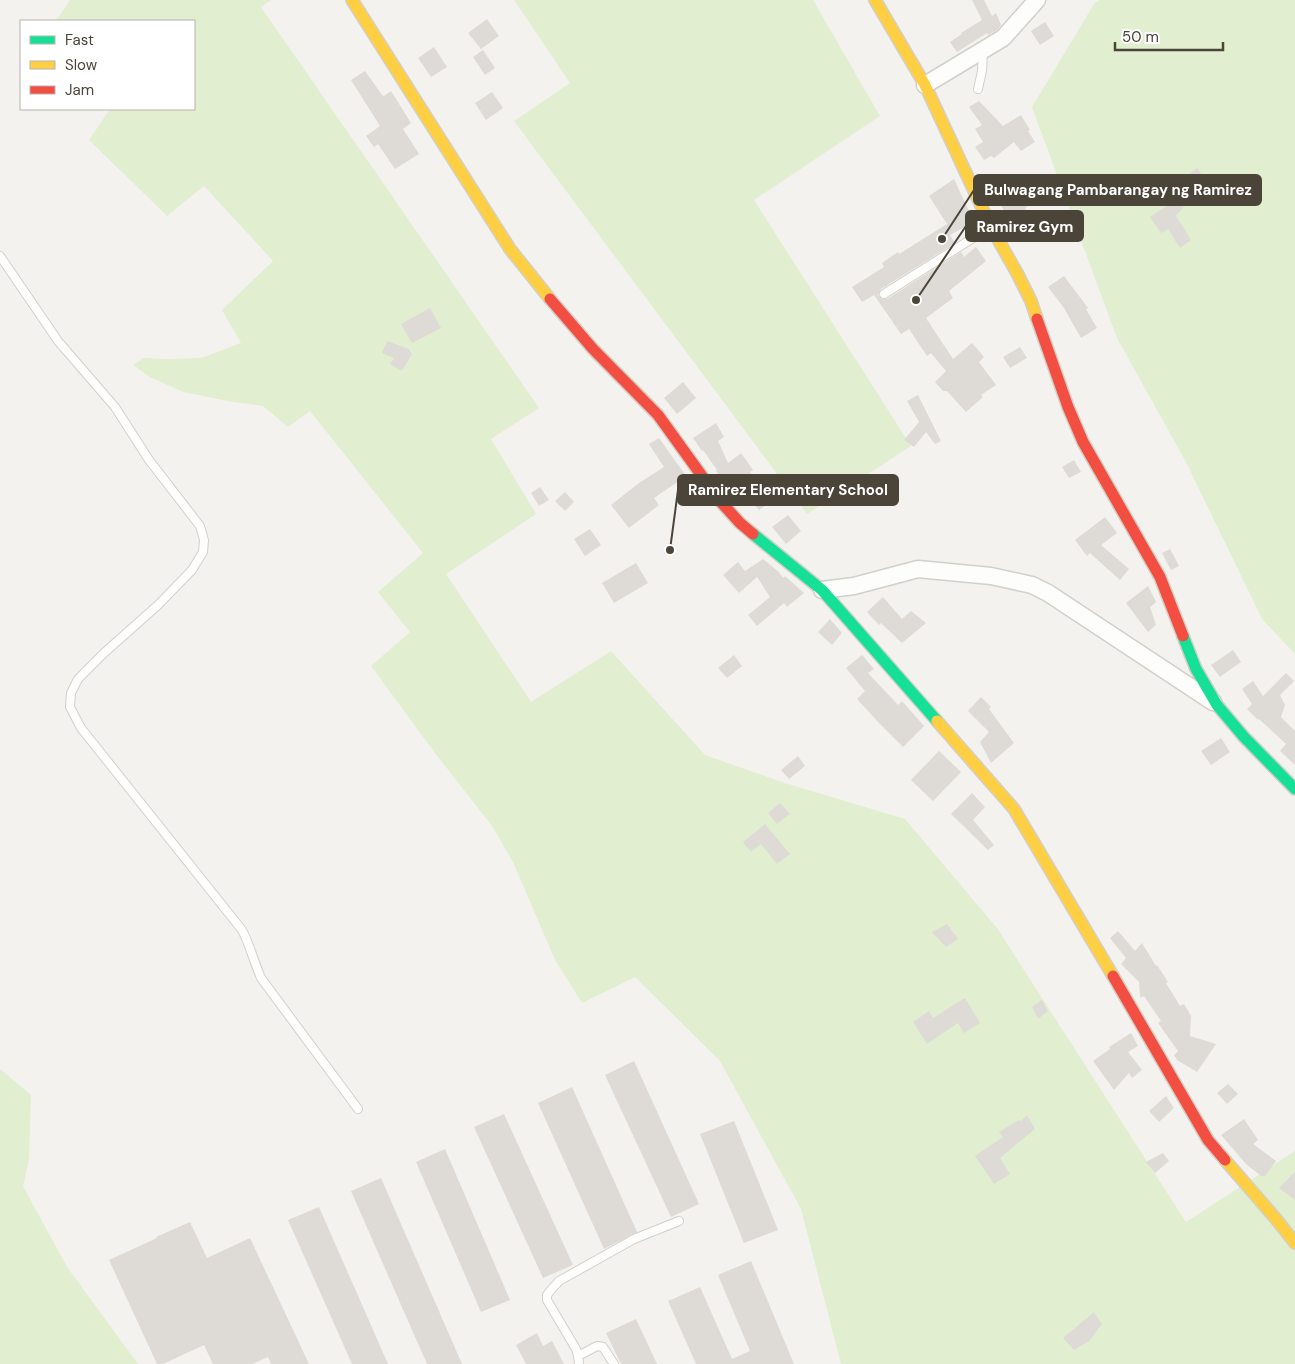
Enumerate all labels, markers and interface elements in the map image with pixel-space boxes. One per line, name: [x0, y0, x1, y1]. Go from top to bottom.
legend: [20, 20, 195, 110]
scale bar: [1115, 20, 1222, 52]
text: 50 m: [1122, 27, 1159, 47]
text: Fast: [65, 30, 94, 50]
text: Slow: [65, 55, 98, 75]
text: Jam: [65, 80, 94, 100]
callout: Bulwagang Pambarangay ng Ramirez: [974, 175, 1261, 205]
text: Bulwagang Pambarangay ng Ramirez: [984, 180, 1252, 200]
callout: Ramirez Gym: [966, 211, 1083, 241]
text: Ramirez Gym: [977, 217, 1073, 237]
callout: Ramirez Elementary School: [678, 475, 898, 505]
text: Ramirez Elementary School: [688, 480, 888, 500]

